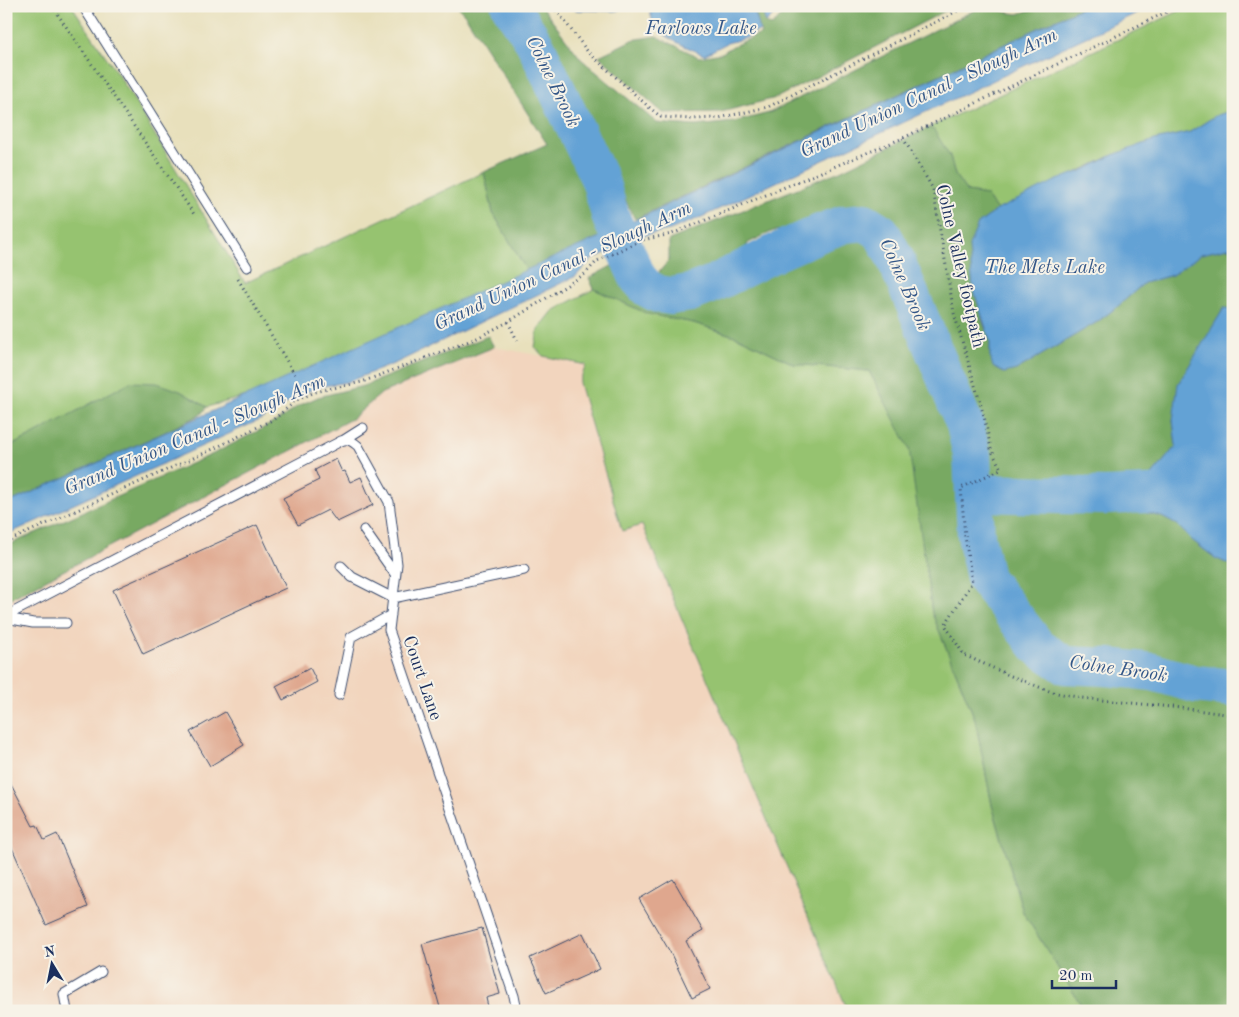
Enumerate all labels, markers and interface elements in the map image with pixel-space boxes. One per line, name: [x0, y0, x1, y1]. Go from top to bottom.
water label: Farlows Lake: [644, 20, 757, 39]
water label: Grand Union Canal - Slough Arm: [798, 26, 1060, 162]
water label: Colne Brook: [522, 33, 582, 131]
street label: Colne Valley footpath: [932, 183, 988, 350]
water label: Grand Union Canal - Slough Arm: [432, 199, 694, 335]
water label: Colne Brook: [875, 236, 933, 334]
water label: The Mets Lake: [985, 259, 1105, 278]
water label: Grand Union Canal - Slough Arm: [62, 372, 328, 500]
street label: Court Lane: [399, 633, 445, 723]
water label: Colne Brook: [1068, 654, 1168, 686]
north arrow: [28, 940, 78, 990]
text: N: [43, 944, 57, 960]
scale bar: [1052, 957, 1115, 989]
text: 20 m: [1059, 969, 1093, 984]

